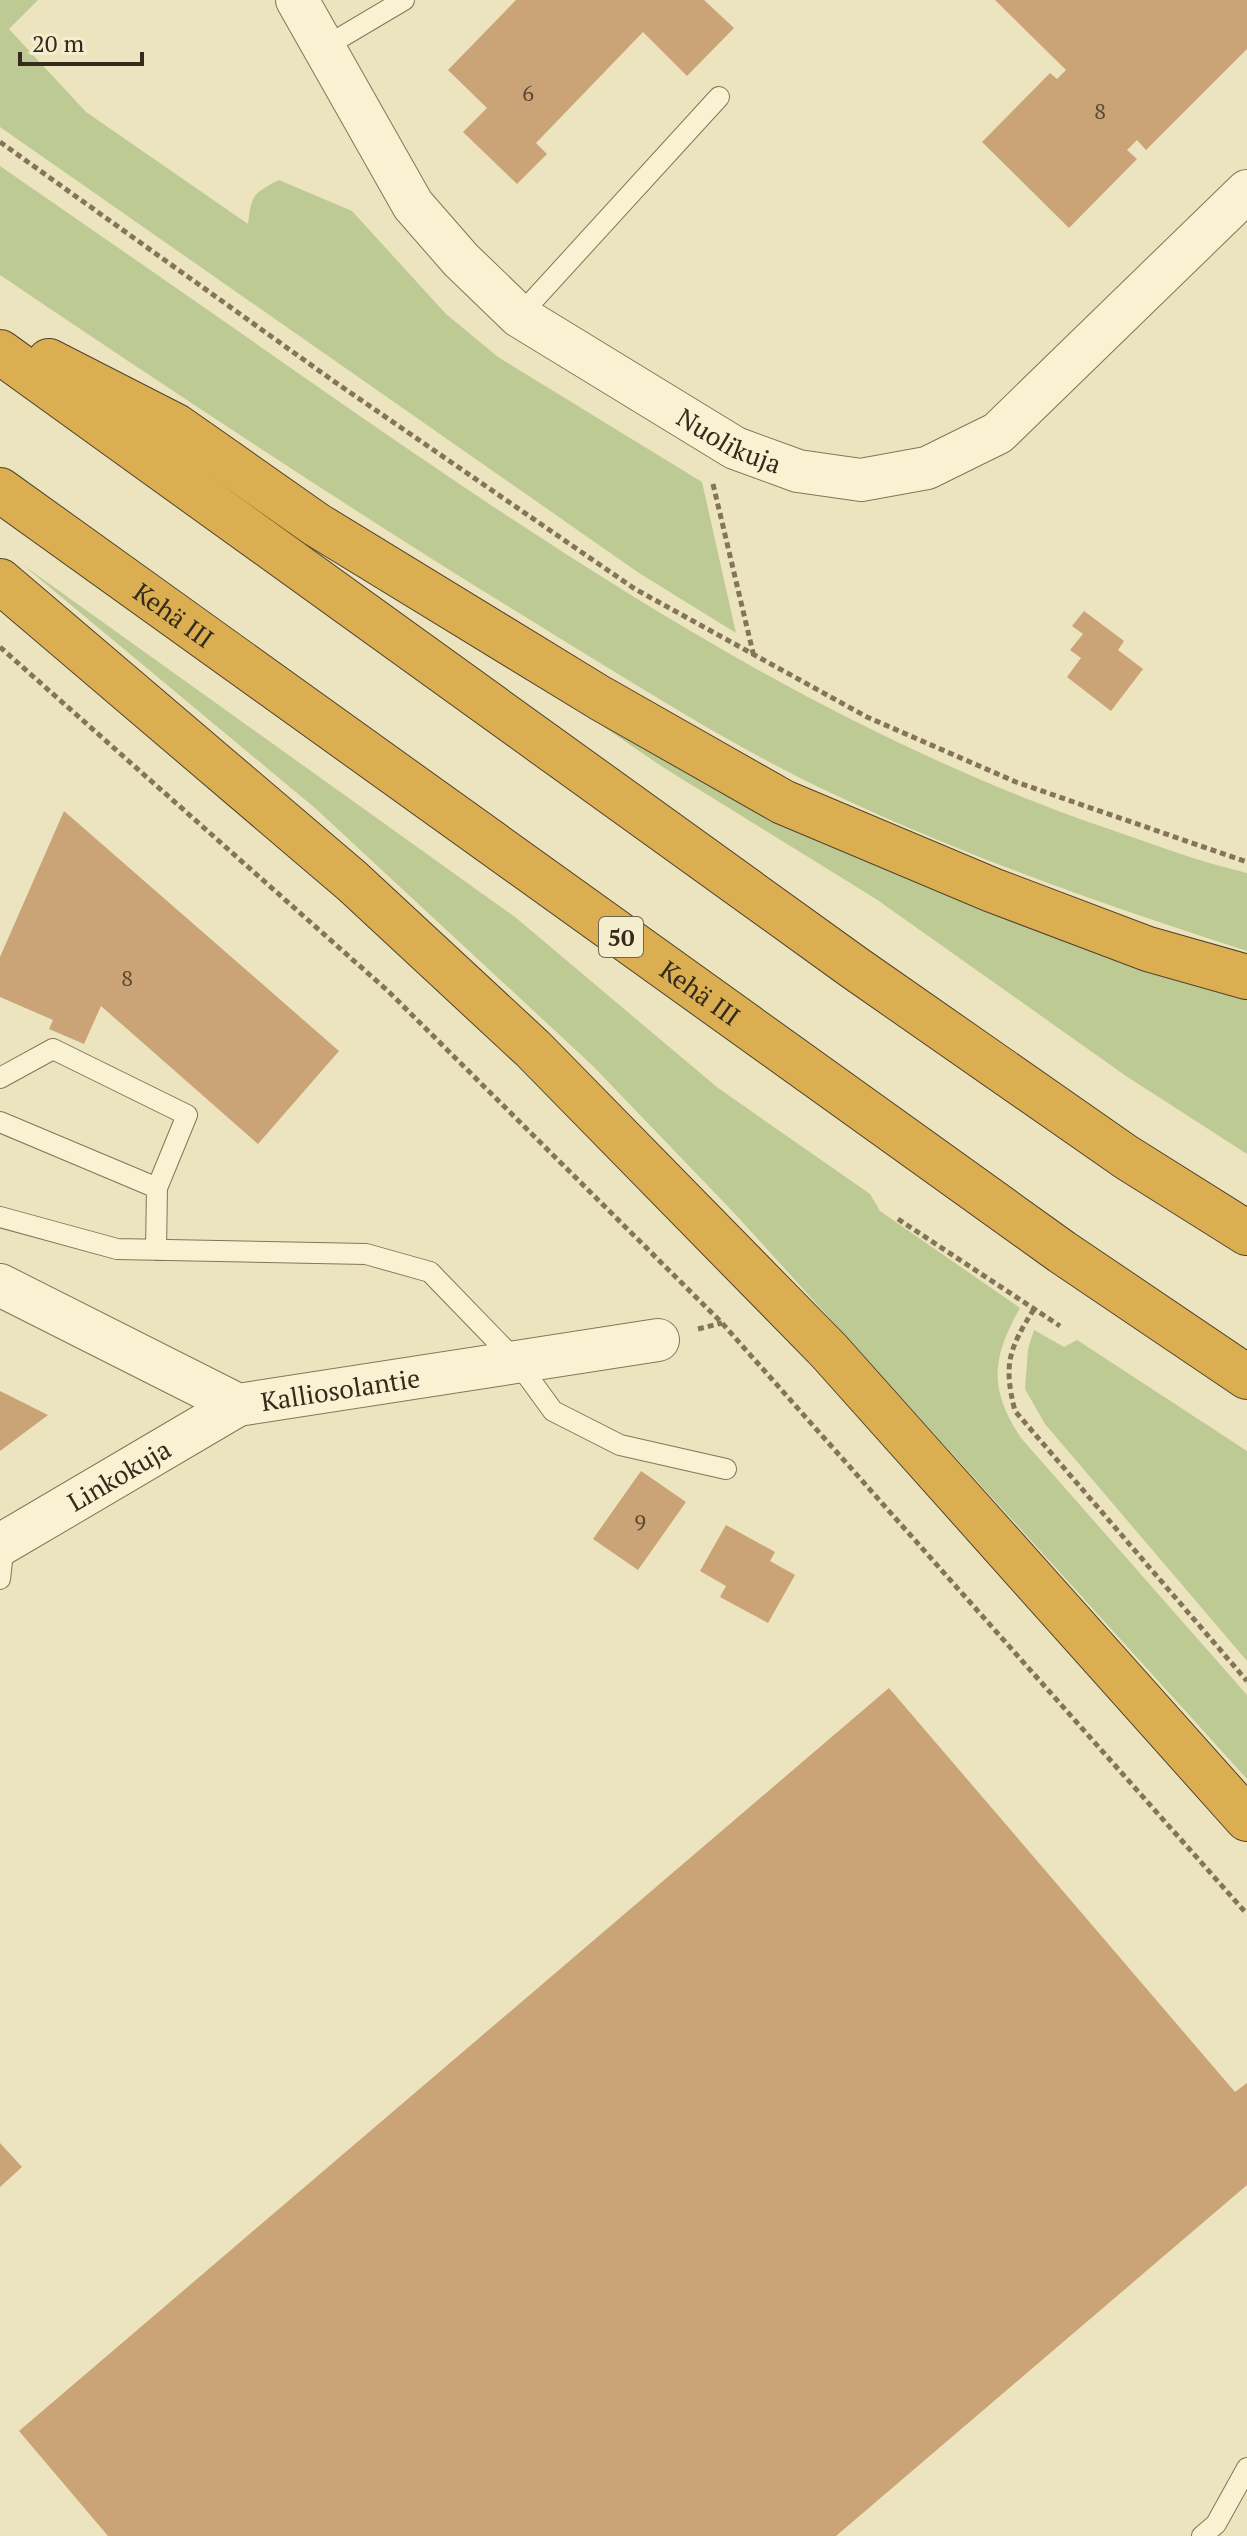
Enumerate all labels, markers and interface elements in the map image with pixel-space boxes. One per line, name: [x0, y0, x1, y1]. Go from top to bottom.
scale bar: [20, 16, 142, 66]
text: 20 m: [32, 27, 84, 59]
house number: 6: [522, 78, 534, 107]
house number: 8: [1094, 96, 1106, 125]
street label: Nuolikuja: [671, 400, 786, 481]
street label: Kehä III: [127, 574, 221, 655]
road number: 50: [599, 917, 643, 957]
street label: Kehä III: [654, 952, 747, 1033]
house number: 8: [121, 963, 133, 992]
street label: Kalliosolantie: [258, 1360, 422, 1418]
street label: Linkokuja: [61, 1431, 177, 1519]
house number: 9: [634, 1507, 646, 1536]

